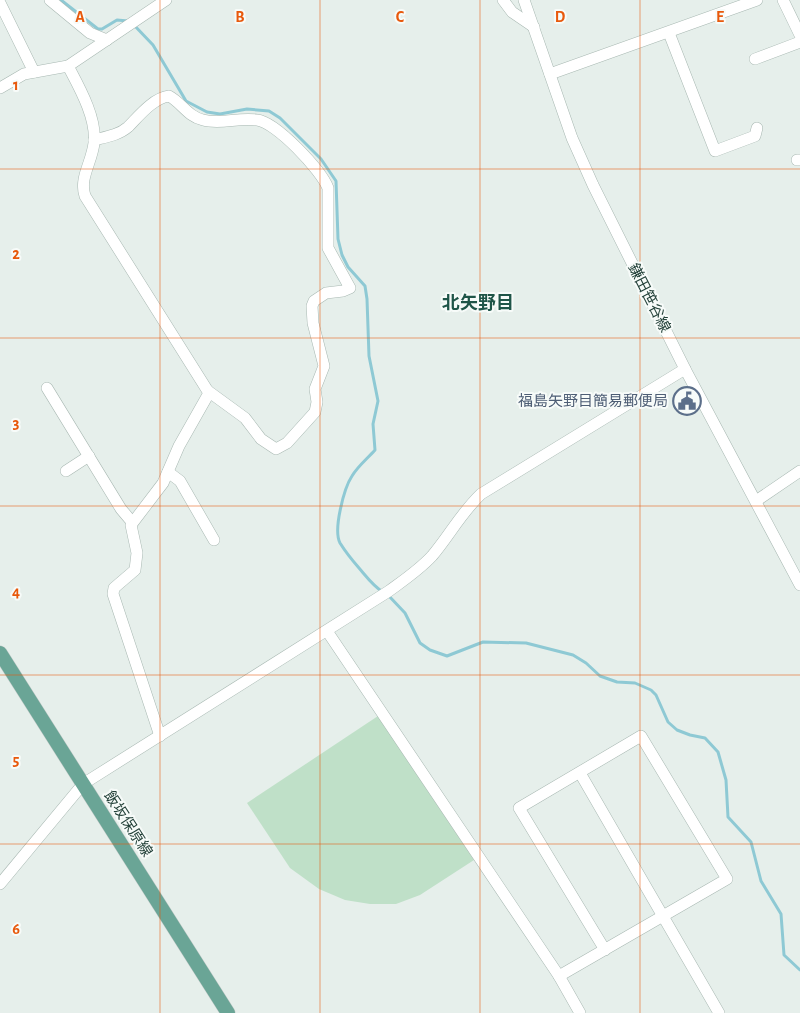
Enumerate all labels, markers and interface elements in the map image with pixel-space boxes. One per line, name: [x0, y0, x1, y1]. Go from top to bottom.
text: A: [75, 9, 85, 25]
text: B: [235, 9, 245, 25]
text: C: [396, 9, 405, 25]
text: D: [555, 9, 566, 25]
text: E: [716, 9, 724, 25]
text: 1: [13, 77, 19, 93]
text: 2: [12, 246, 20, 262]
street label: 鎌田笹谷線: [625, 260, 674, 335]
district label: 北矢野目: [442, 293, 514, 313]
public building icon: 福島矢野目簡易郵便局: [672, 386, 702, 416]
place label: 福島矢野目簡易郵便局: [518, 393, 668, 409]
text: 3: [13, 415, 20, 431]
text: 4: [12, 584, 20, 600]
text: 5: [13, 752, 20, 768]
street label: 飯坂保原線: [101, 788, 156, 860]
text: 6: [12, 921, 20, 937]

